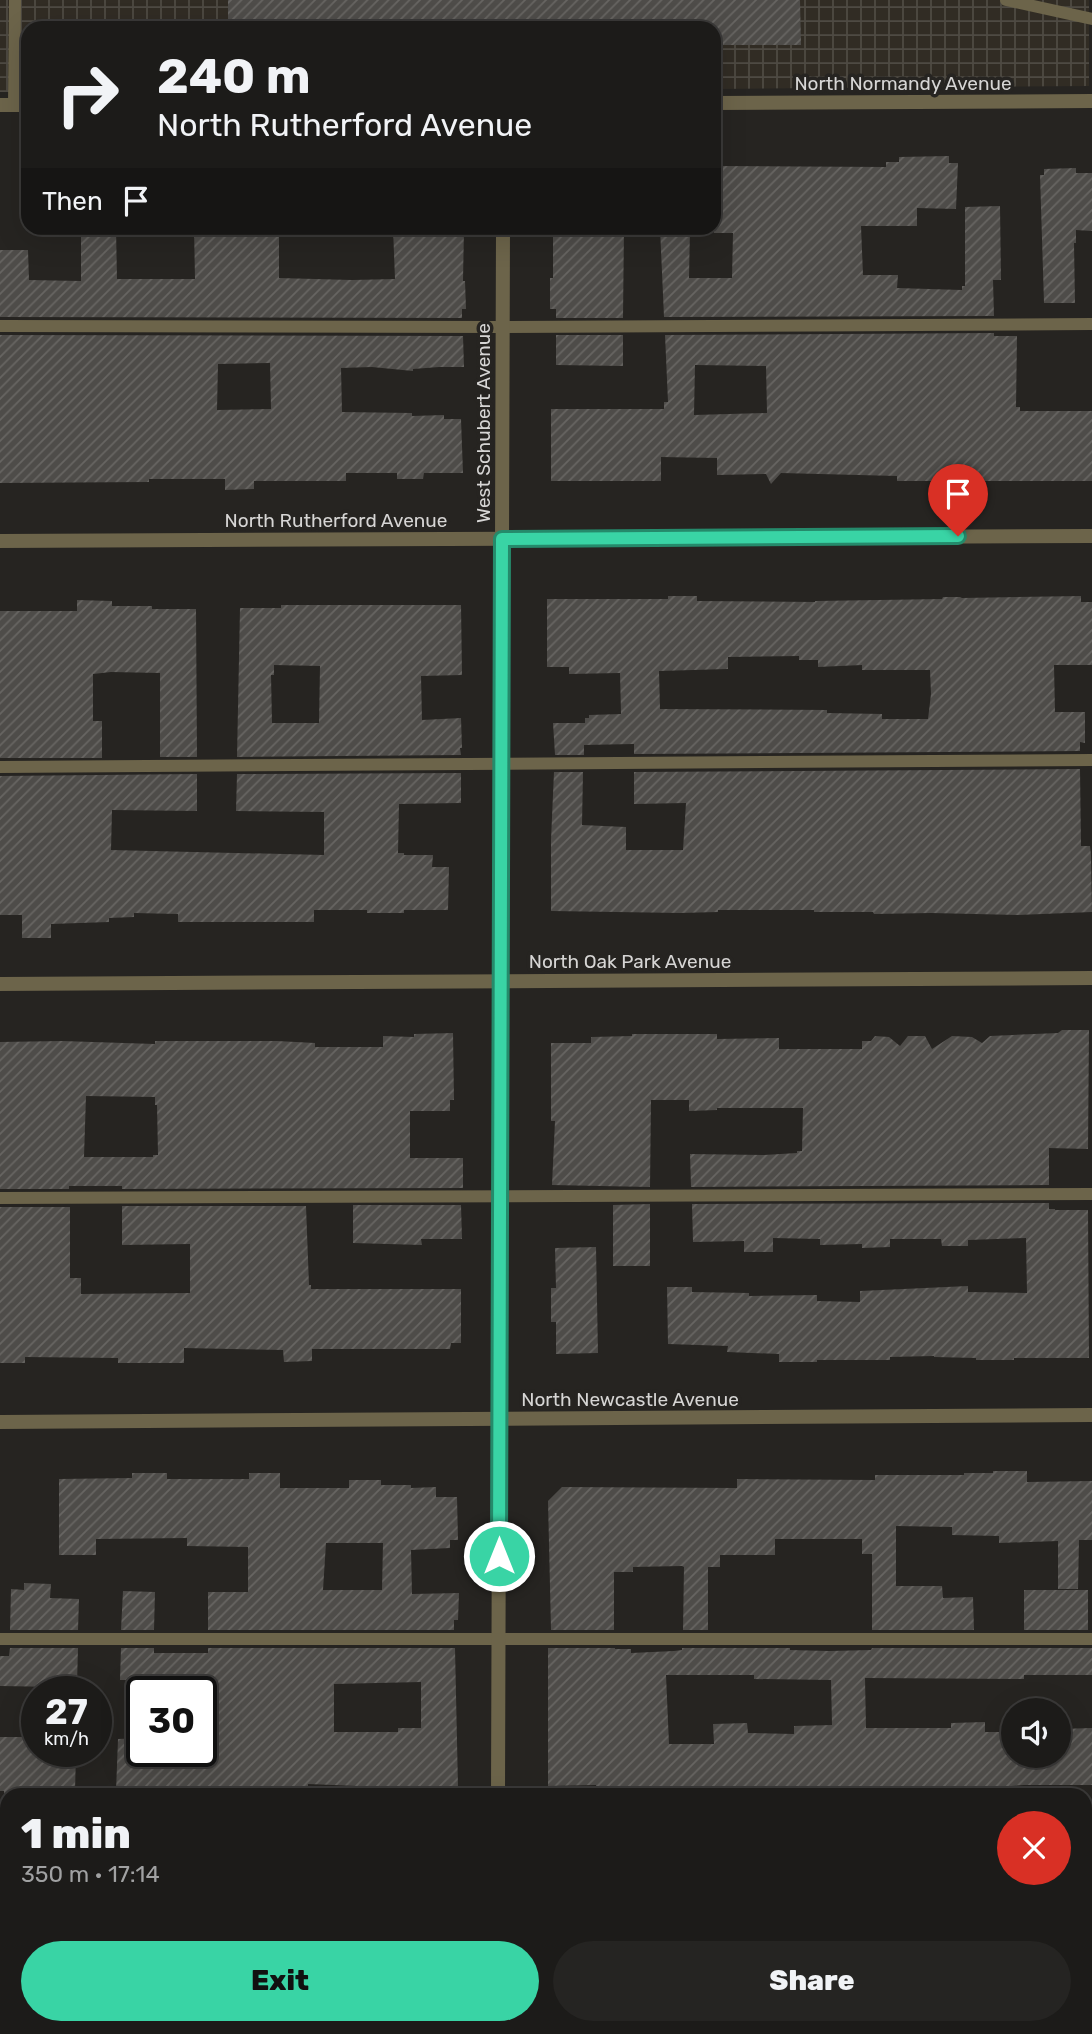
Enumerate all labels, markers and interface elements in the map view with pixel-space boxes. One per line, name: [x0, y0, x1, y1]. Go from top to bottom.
text: 240 m: [157, 47, 311, 105]
icon: right: [42, 49, 133, 140]
street label: North Normandy Avenue: [794, 72, 1012, 95]
text: North Rutherford Avenue: [157, 106, 532, 144]
icon: arrive: [117, 182, 155, 220]
text: Then: [42, 186, 103, 217]
street label: West Schubert Avenue: [472, 323, 495, 523]
pin: [928, 464, 988, 536]
icon: arrive: [939, 475, 977, 513]
street label: North Rutherford Avenue: [225, 509, 447, 532]
street label: North Oak Park Avenue: [529, 950, 731, 973]
street label: North Newcastle Avenue: [521, 1388, 739, 1411]
position arrow: [462, 1519, 536, 1593]
speed limit sign: 30: [126, 1676, 217, 1767]
text: 27: [45, 1691, 88, 1733]
map controls: [1001, 1698, 1071, 1768]
button: sound: [1001, 1698, 1071, 1768]
text: km/h: [44, 1728, 89, 1750]
text: 1 min: [21, 1809, 131, 1859]
button: close: [997, 1811, 1071, 1885]
text: 350 m · 17:14: [21, 1860, 160, 1888]
button: Exit: [21, 1941, 539, 2021]
button: Share: [553, 1941, 1071, 2021]

